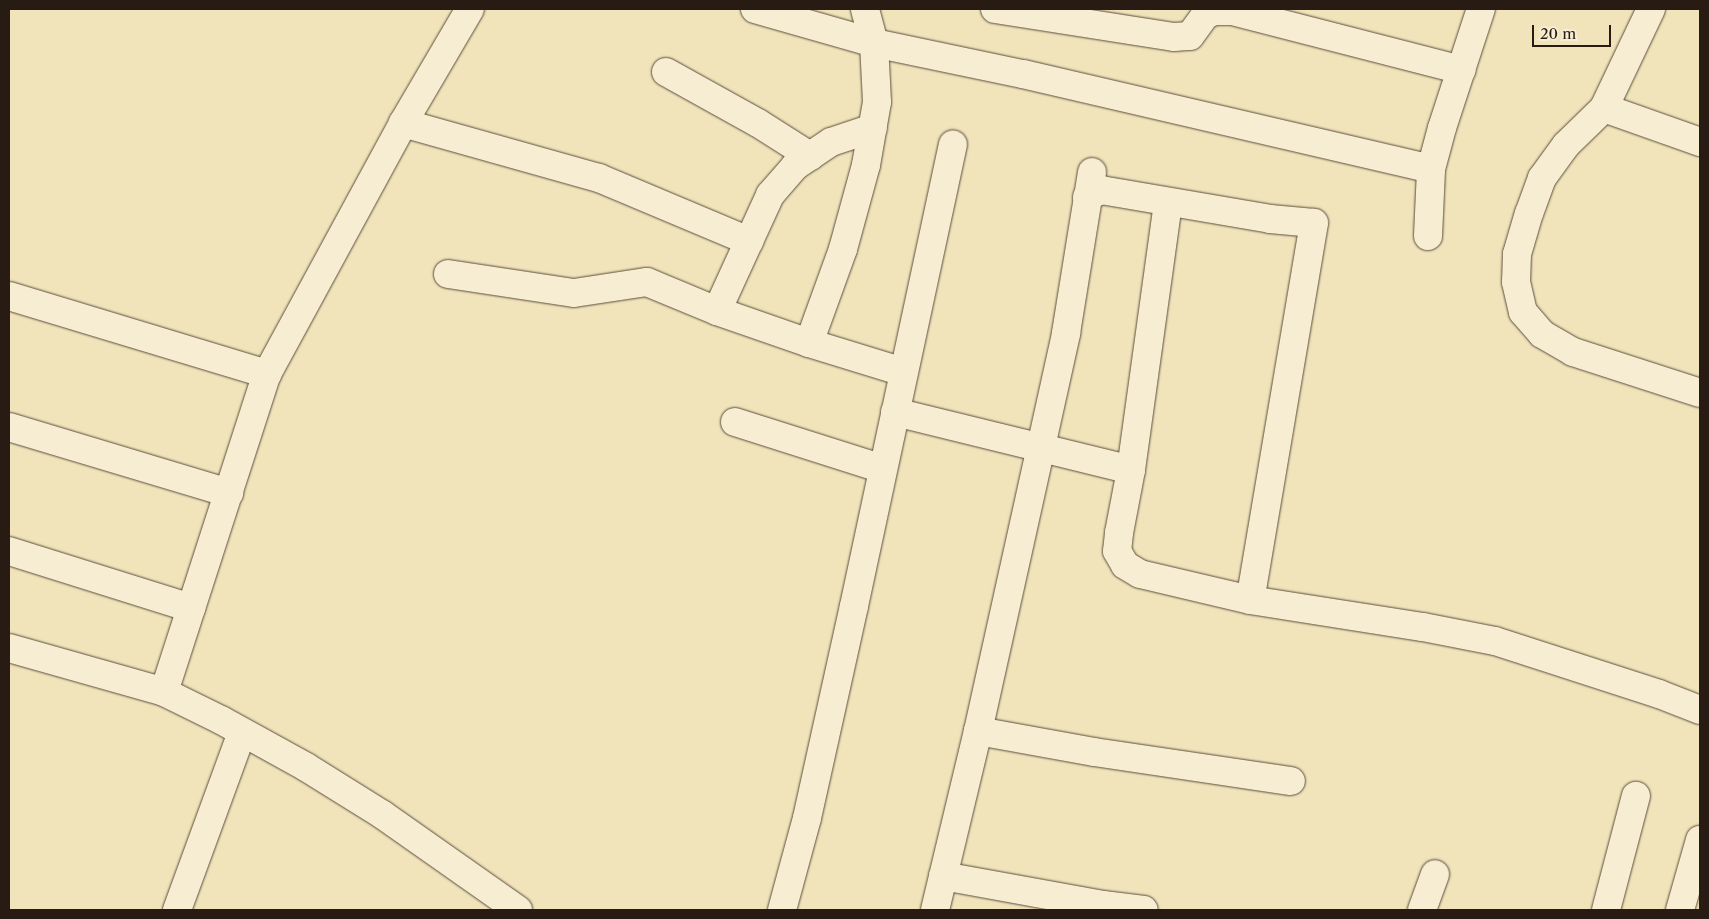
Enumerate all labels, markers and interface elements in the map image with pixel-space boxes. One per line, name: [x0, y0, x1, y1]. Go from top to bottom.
scale bar: [1534, 15, 1613, 47]
text: 20 m: [1540, 24, 1576, 43]

